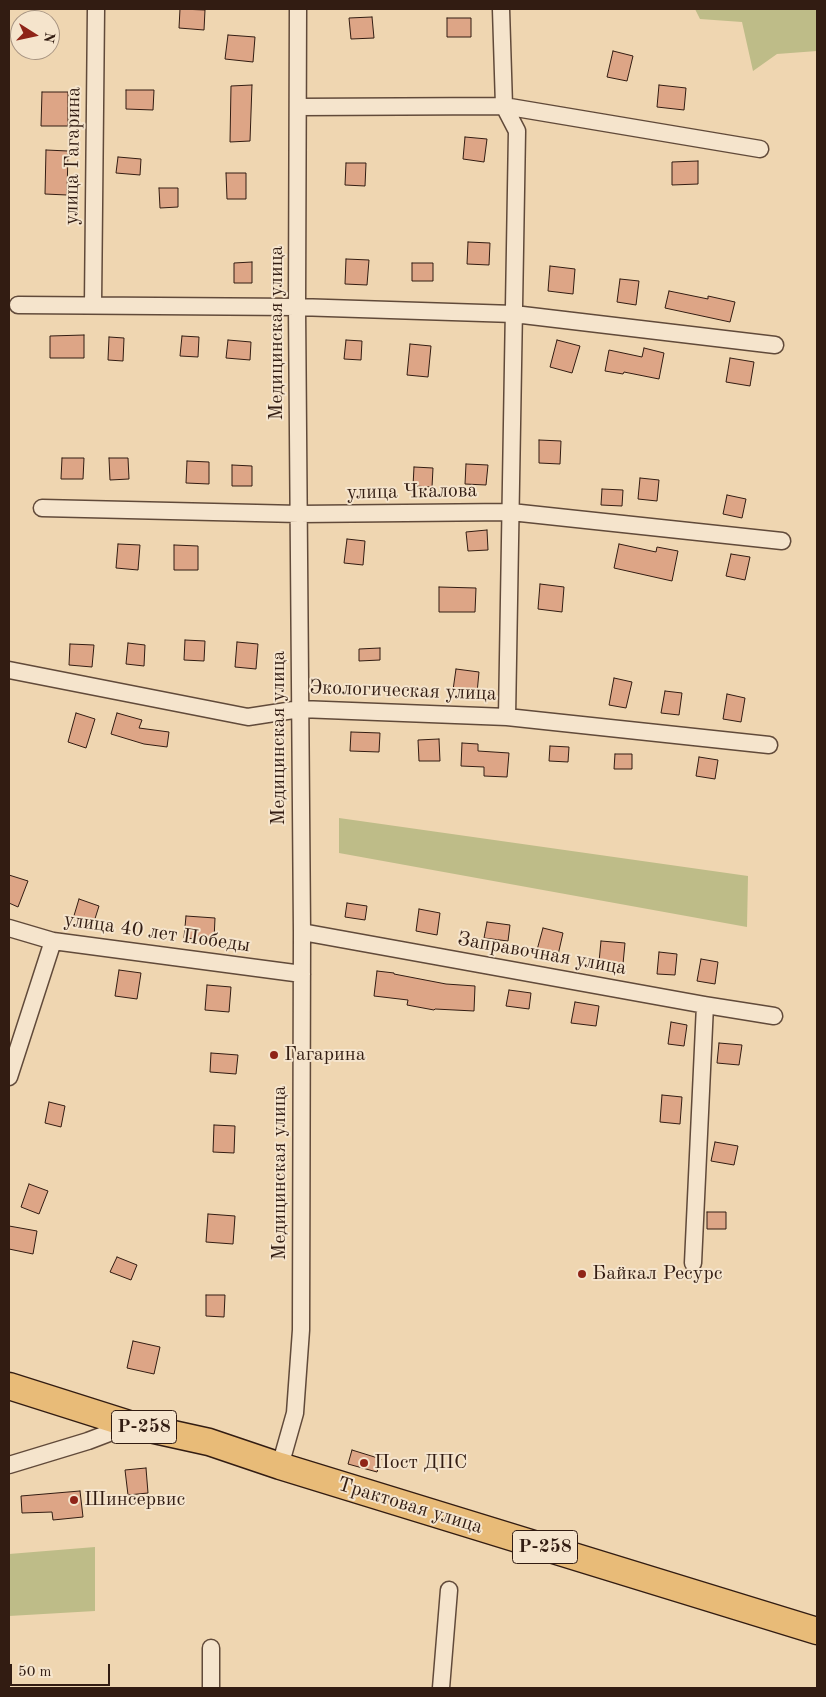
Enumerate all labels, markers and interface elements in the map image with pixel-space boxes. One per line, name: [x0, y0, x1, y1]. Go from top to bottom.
north arrow: [10, 10, 60, 60]
text: N: [41, 31, 57, 44]
street label: улица Гагарина: [60, 87, 86, 225]
street label: Медицинская улица: [265, 246, 289, 420]
street label: улица Чкалова: [346, 479, 478, 505]
street label: Медицинская улица: [267, 651, 291, 825]
street label: Экологическая улица: [309, 676, 497, 706]
street label: улица 40 лет Победы: [62, 908, 252, 958]
street label: Заправочная улица: [456, 927, 628, 981]
place label: Гагарина: [284, 1043, 366, 1067]
marker: Гагарина: [268, 1049, 280, 1061]
street label: Медицинская улица: [268, 1086, 292, 1260]
place label: Байкал Ресурс: [592, 1262, 722, 1286]
marker: Байкал Ресурс: [576, 1268, 588, 1280]
road number: Р-258: [112, 1410, 176, 1444]
place label: Пост ДПС: [374, 1451, 467, 1475]
marker: Пост ДПС: [358, 1457, 370, 1469]
street label: Трактовая улица: [335, 1473, 485, 1539]
place label: Шинсервис: [84, 1488, 185, 1512]
marker: Шинсервис: [68, 1494, 80, 1506]
road number: Р-258: [512, 1530, 578, 1564]
scale bar: [12, 1654, 112, 1686]
text: 50 m: [18, 1665, 52, 1680]

